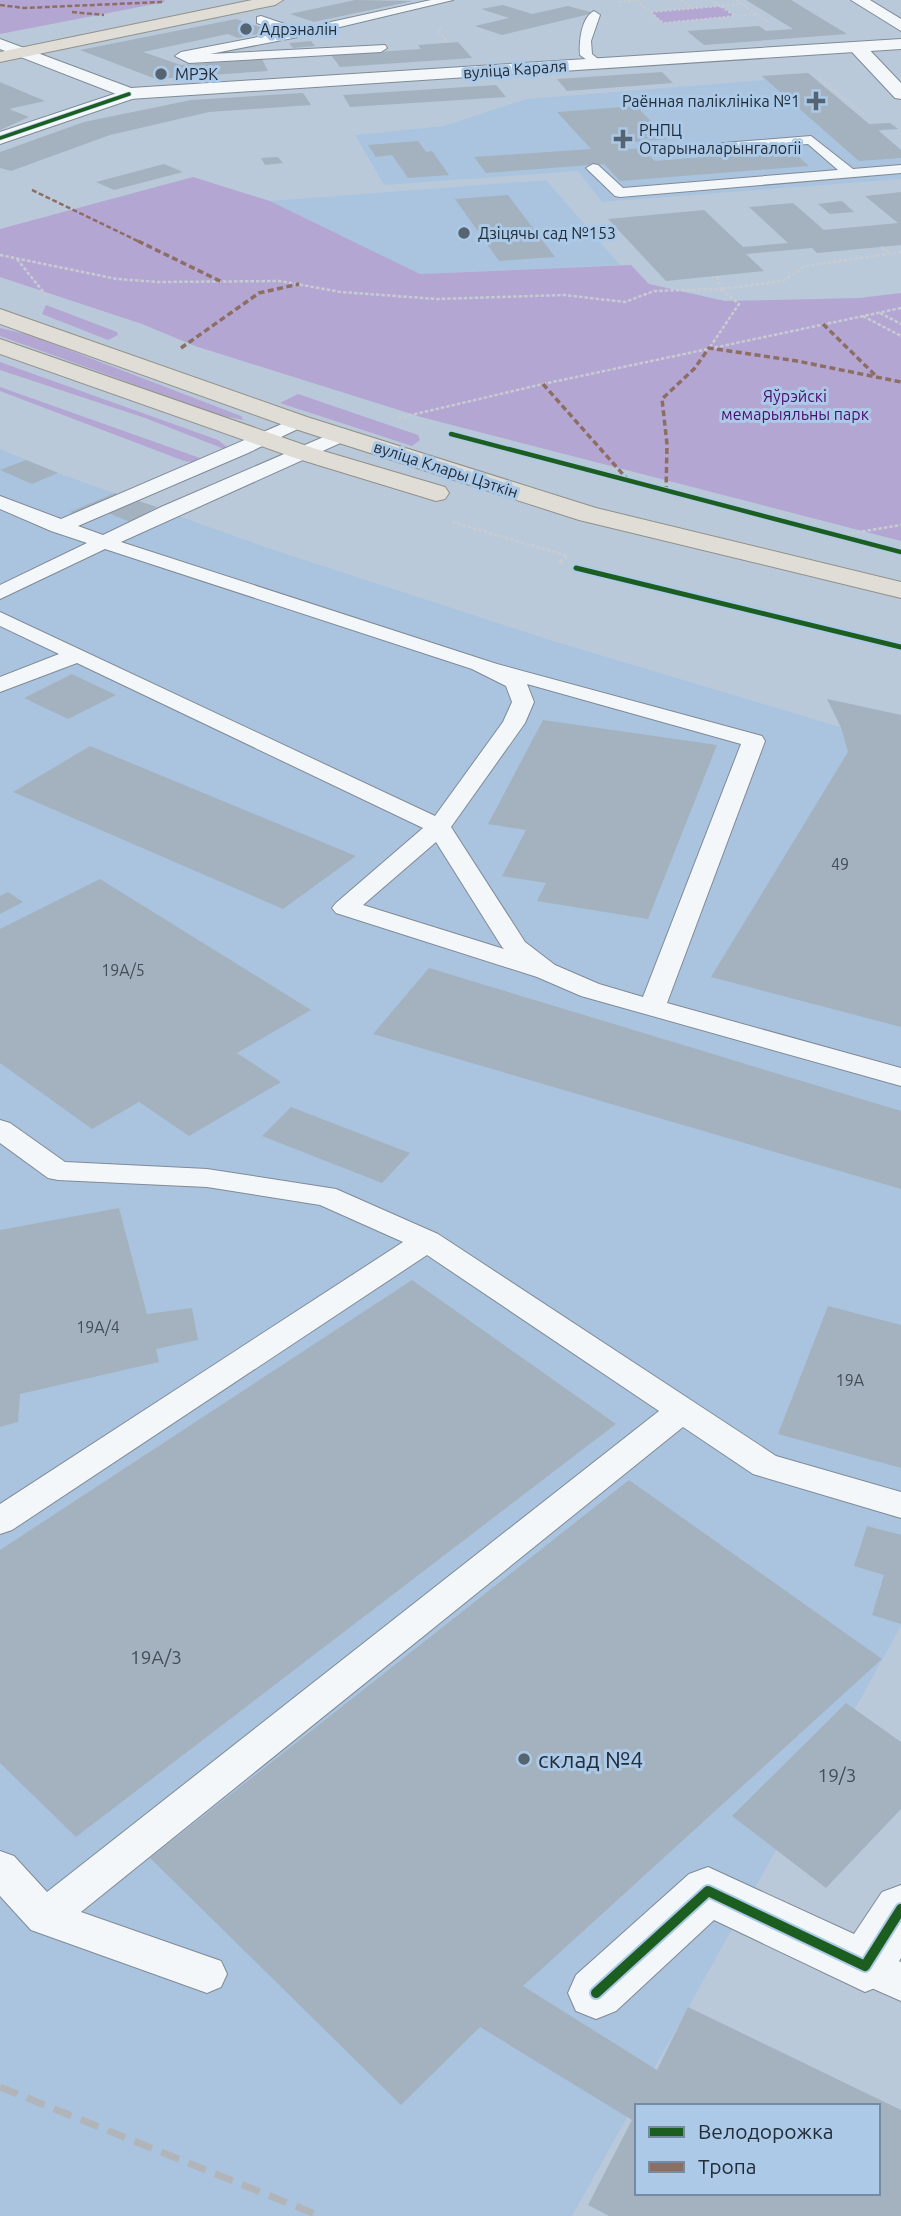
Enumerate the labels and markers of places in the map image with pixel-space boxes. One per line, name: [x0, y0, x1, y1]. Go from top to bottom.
place label: Адрэналін: [260, 20, 337, 38]
marker: Адрэналін: [238, 21, 254, 37]
place label: МРЭК: [175, 65, 218, 83]
marker: МРЭК: [153, 66, 169, 82]
marker: Раённая паліклініка №1: [806, 91, 826, 111]
place label: Раённая паліклініка №1: [622, 92, 800, 110]
place label: РНПЦ Отарыналарынгалогіі: [639, 121, 801, 157]
marker: РНПЦ Отарыналарынгалогіі: [613, 129, 633, 149]
place label: Дзіцячы сад №153: [478, 224, 616, 242]
marker: Дзіцячы сад №153: [456, 225, 472, 241]
place label: склад №4: [538, 1747, 643, 1772]
marker: склад №4: [516, 1751, 532, 1767]

